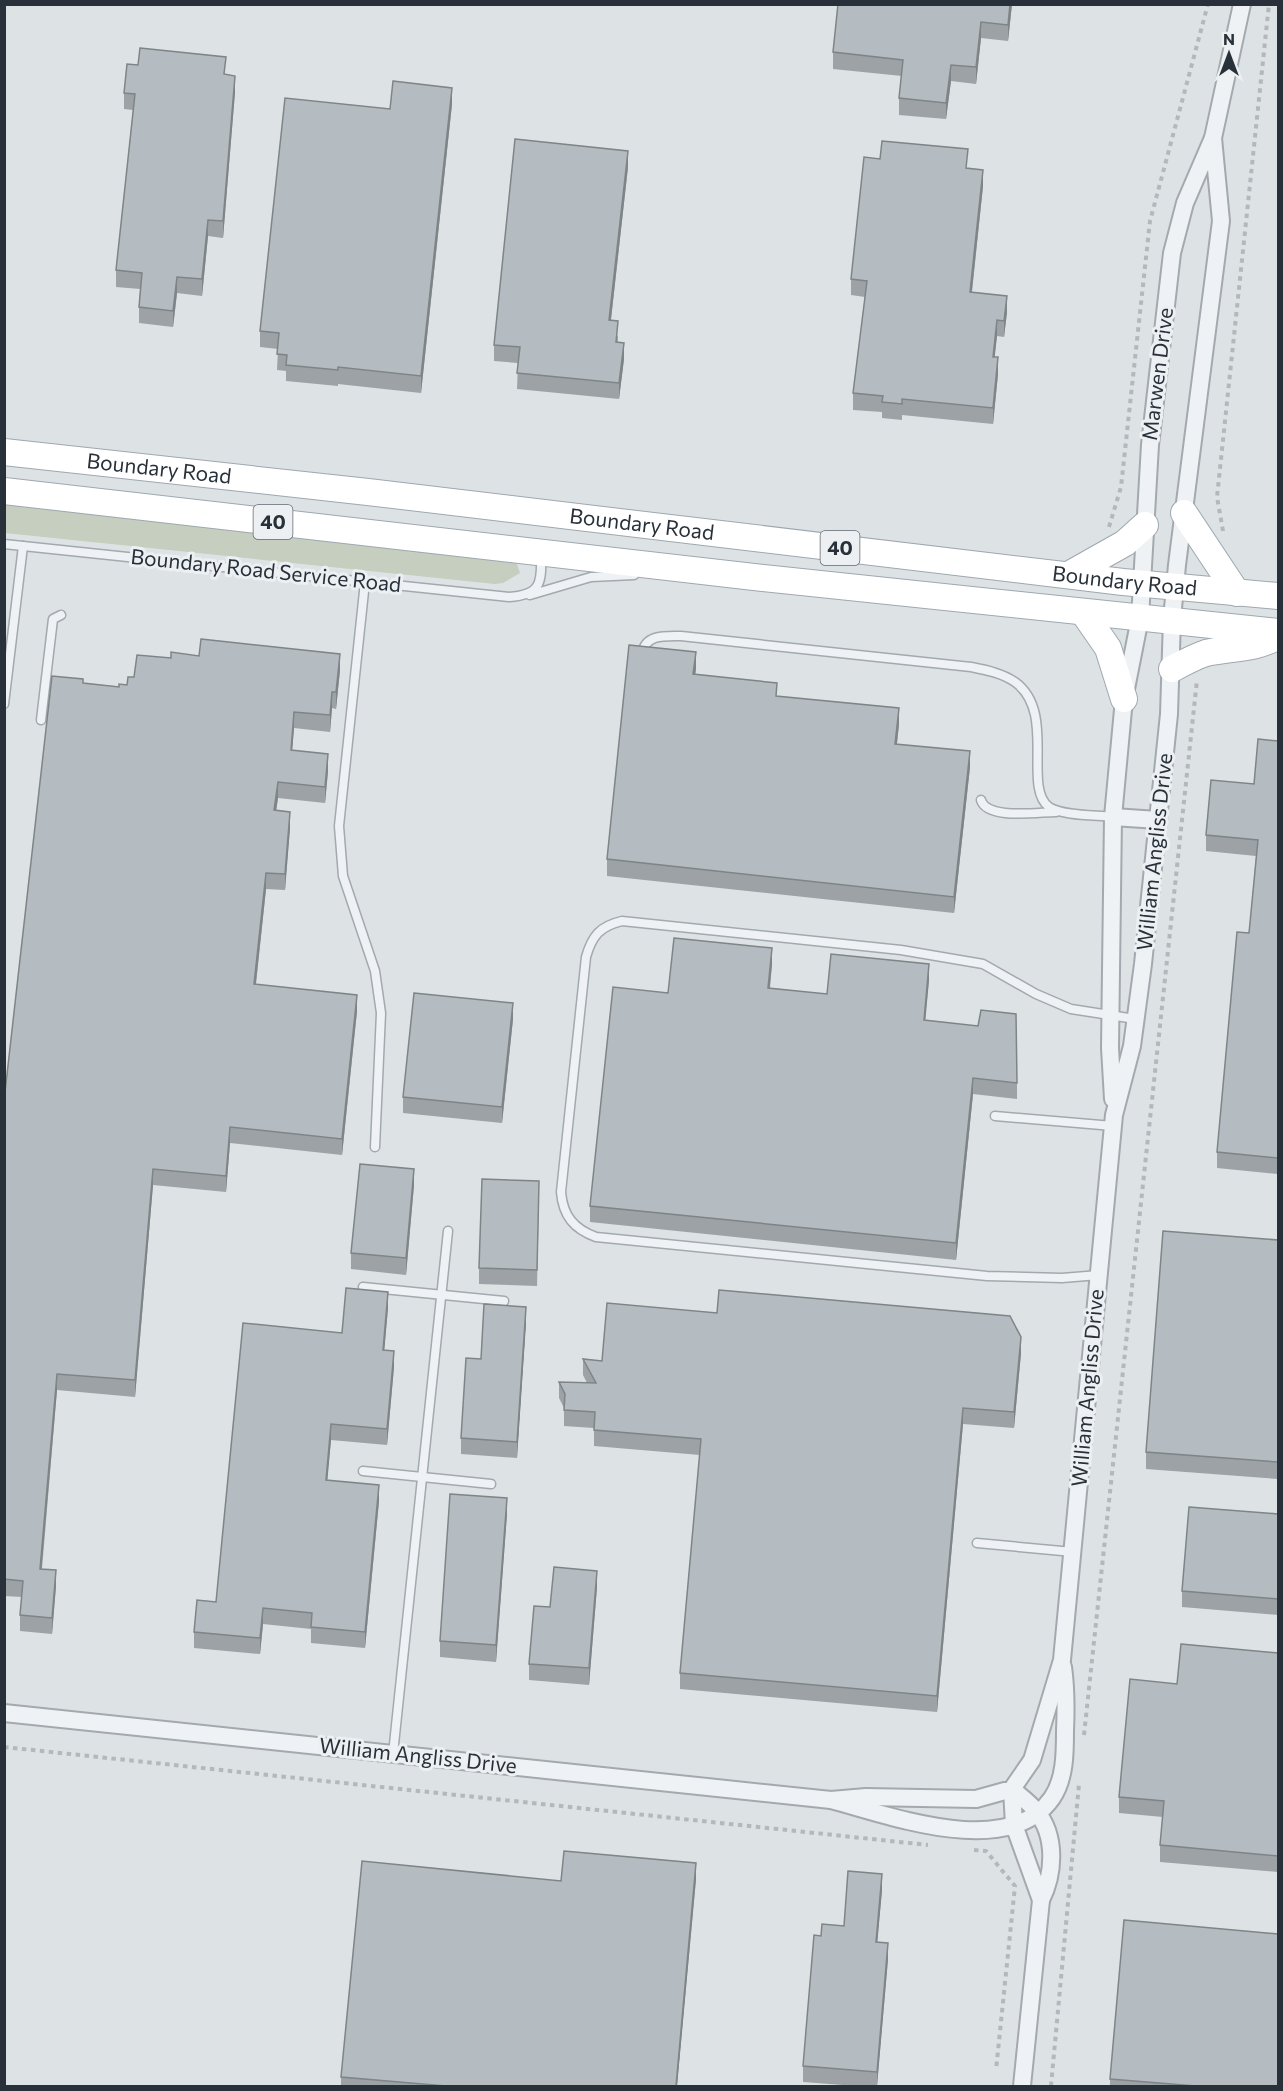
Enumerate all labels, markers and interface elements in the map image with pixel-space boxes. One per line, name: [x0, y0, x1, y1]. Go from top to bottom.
north arrow: [1199, 24, 1259, 84]
text: N: [1223, 29, 1235, 48]
street label: Marwen Drive: [1136, 306, 1177, 442]
street label: Boundary Road: [86, 447, 233, 488]
street label: Boundary Road: [568, 502, 716, 544]
road number: 40: [254, 505, 292, 539]
road number: 40: [820, 531, 860, 565]
street label: Boundary Road Service Road: [130, 543, 403, 596]
street label: Boundary Road: [1051, 560, 1198, 600]
street label: William Angliss Drive: [1131, 752, 1176, 952]
street label: William Angliss Drive: [1065, 1288, 1108, 1488]
street label: William Angliss Drive: [318, 1732, 518, 1777]

